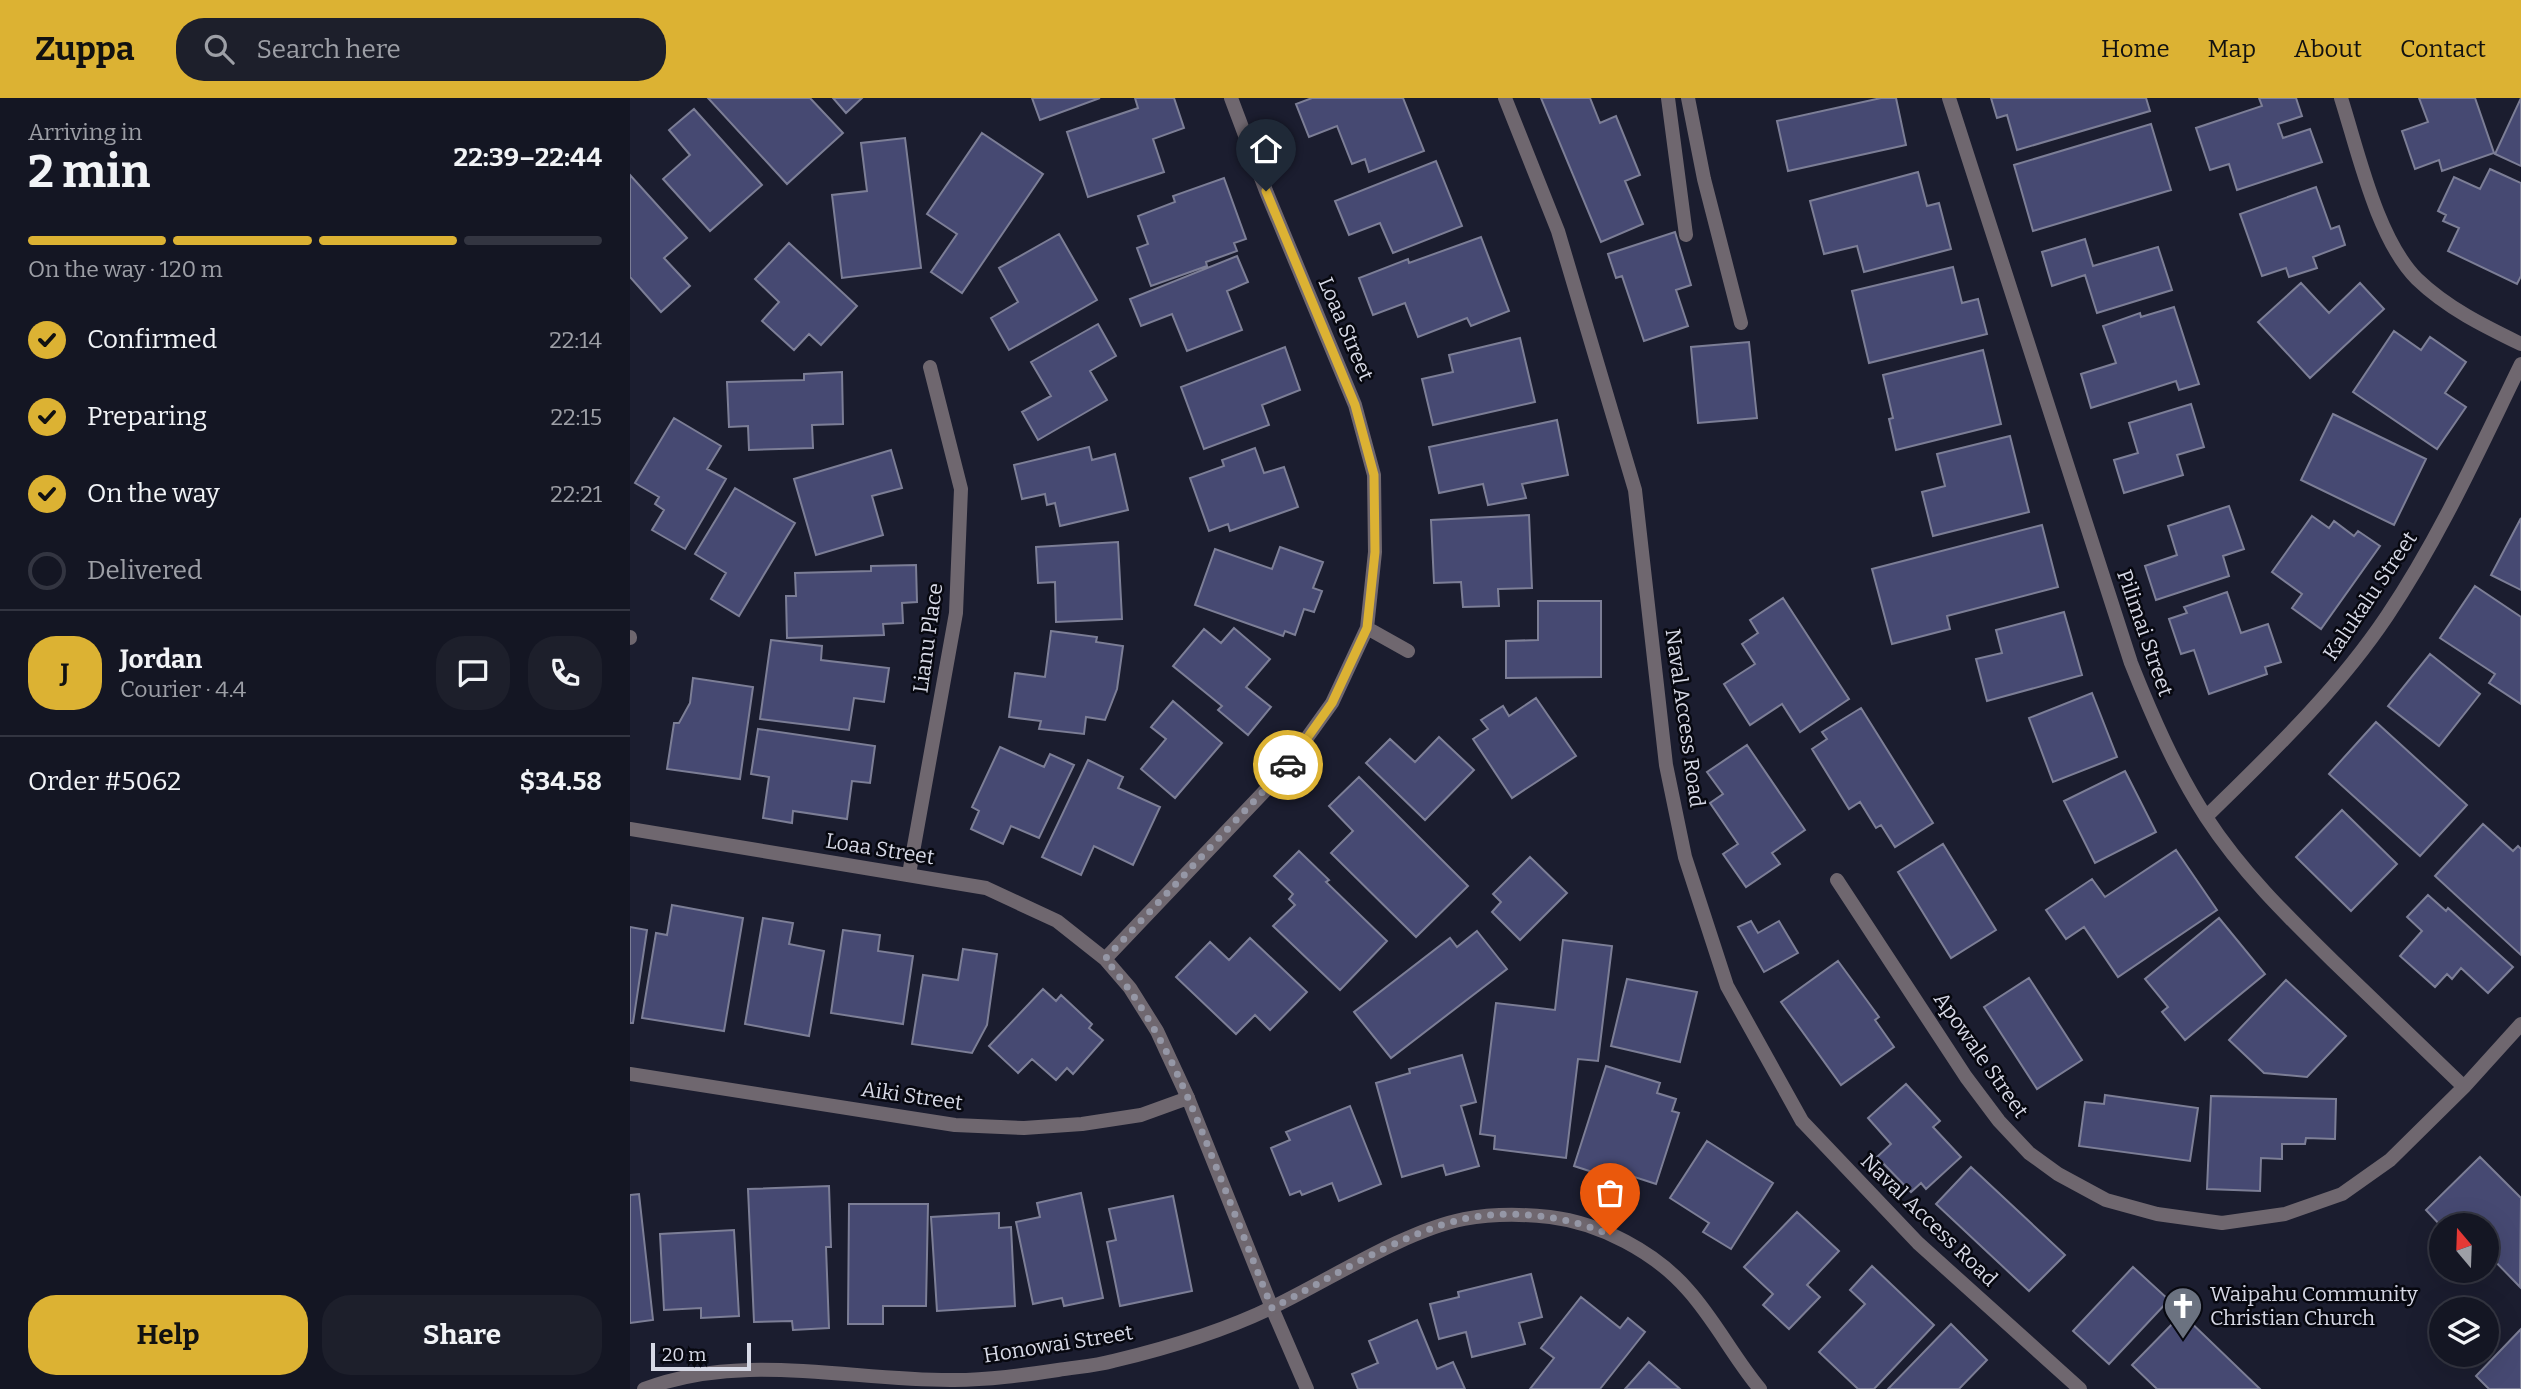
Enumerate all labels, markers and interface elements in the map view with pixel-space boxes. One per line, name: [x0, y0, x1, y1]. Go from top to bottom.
search box: [176, 18, 666, 81]
text: Zuppa: [35, 29, 134, 69]
icon: search: [200, 30, 238, 68]
text: Search here: [256, 34, 401, 65]
text: Home: [2101, 35, 2170, 63]
text: Map: [2208, 35, 2256, 63]
text: About: [2294, 35, 2362, 63]
text: Contact: [2400, 35, 2486, 63]
text: Arriving in: [28, 118, 142, 146]
pin: [1236, 119, 1296, 191]
icon: home: [1247, 130, 1285, 168]
text: 22:39–22:44: [454, 142, 602, 173]
text: 2 min: [28, 144, 150, 199]
text: On the way · 120 m: [28, 255, 223, 283]
street label: Loaa Street: [1313, 273, 1380, 385]
icon: check: [28, 321, 66, 359]
text: Confirmed: [87, 324, 217, 355]
text: 22:14: [549, 326, 602, 354]
icon: check: [28, 398, 66, 436]
text: Preparing: [87, 401, 207, 432]
text: 22:15: [551, 403, 602, 431]
icon: check: [28, 475, 66, 513]
text: On the way: [87, 478, 220, 509]
text: 22:21: [550, 480, 602, 508]
street label: Kalukalu Street: [2317, 526, 2423, 665]
text: Delivered: [87, 555, 202, 586]
street label: Pilimai Street: [2111, 566, 2179, 700]
street label: Lianu Place: [907, 581, 949, 695]
street label: Naval Access Road: [1660, 627, 1710, 809]
button: chat: [436, 636, 510, 710]
button: phone: [528, 636, 602, 710]
text: Jordan: [120, 644, 202, 675]
text: J: [61, 658, 69, 689]
text: Courier · 4.4: [120, 675, 246, 703]
courier: [1253, 730, 1323, 800]
icon: car: [1269, 746, 1307, 784]
text: Order #5062: [28, 766, 181, 797]
text: $34.58: [520, 766, 602, 797]
street label: Loaa Street: [824, 828, 937, 870]
street label: Apowale Street: [1928, 987, 2034, 1123]
street label: Aiki Street: [860, 1076, 965, 1116]
street label: Naval Access Road: [1855, 1148, 2003, 1292]
pin: [1580, 1163, 1640, 1235]
icon: bag: [1591, 1174, 1629, 1212]
north arrow: [2429, 1213, 2499, 1283]
map controls: [2429, 1213, 2499, 1367]
place label: Waipahu Community Christian Church: [2210, 1281, 2419, 1331]
church icon: Waipahu Community Christian Church: [2162, 1285, 2204, 1340]
button: Help: [28, 1295, 308, 1375]
button: Share: [322, 1295, 602, 1375]
button: layers: [2429, 1297, 2499, 1367]
street label: Honowai Street: [981, 1319, 1135, 1369]
scale bar: [651, 1340, 751, 1372]
text: 20 m: [662, 1343, 706, 1366]

